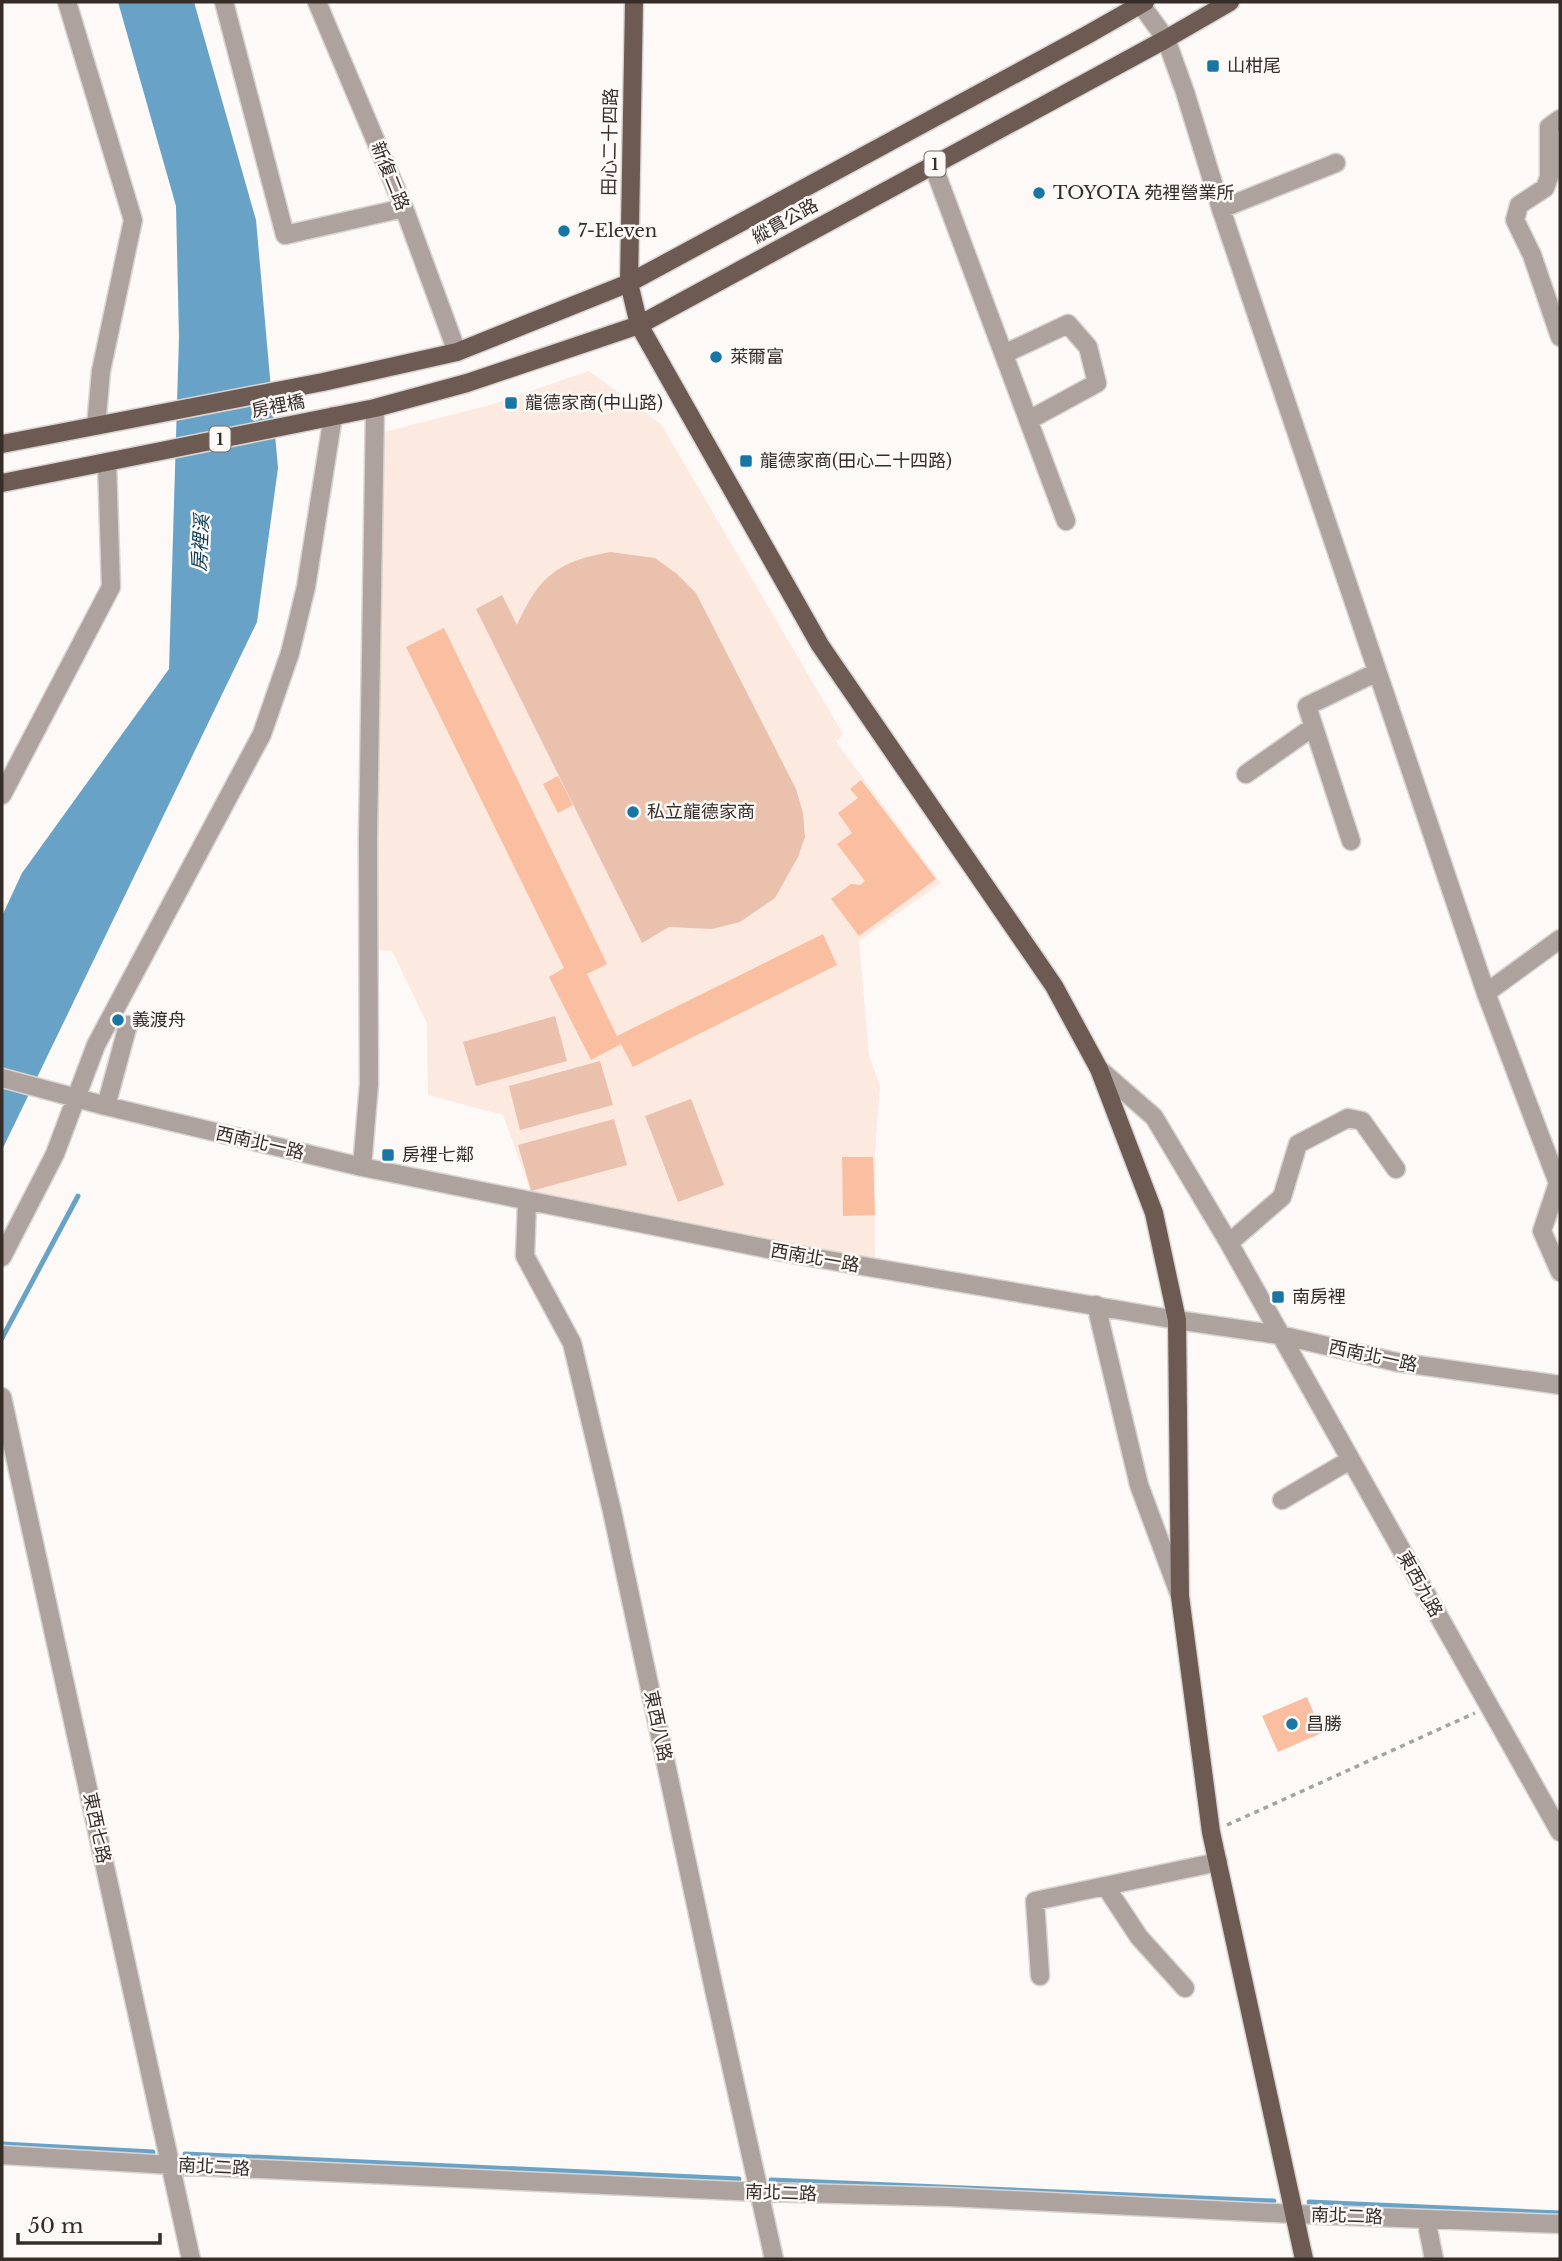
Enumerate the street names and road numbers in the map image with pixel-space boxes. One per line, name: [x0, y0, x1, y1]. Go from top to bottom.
street label: 田心二十四路: [598, 88, 622, 196]
street label: 新復二路: [366, 139, 414, 213]
road number: 1: [925, 152, 946, 176]
street label: 縱貫公路: [748, 194, 822, 248]
street label: 房裡橋: [249, 390, 307, 422]
road number: 1: [210, 426, 230, 452]
street label: 西南北一路: [214, 1122, 306, 1164]
street label: 西南北一路: [769, 1239, 861, 1277]
street label: 西南北一路: [1327, 1336, 1419, 1376]
street label: 東西九路: [1393, 1547, 1447, 1621]
street label: 東西八路: [640, 1688, 676, 1764]
street label: 東西七路: [79, 1790, 115, 1866]
street label: 南北二路: [177, 2154, 251, 2180]
street label: 南北二路: [745, 2181, 817, 2205]
street label: 南北二路: [1311, 2204, 1383, 2228]

